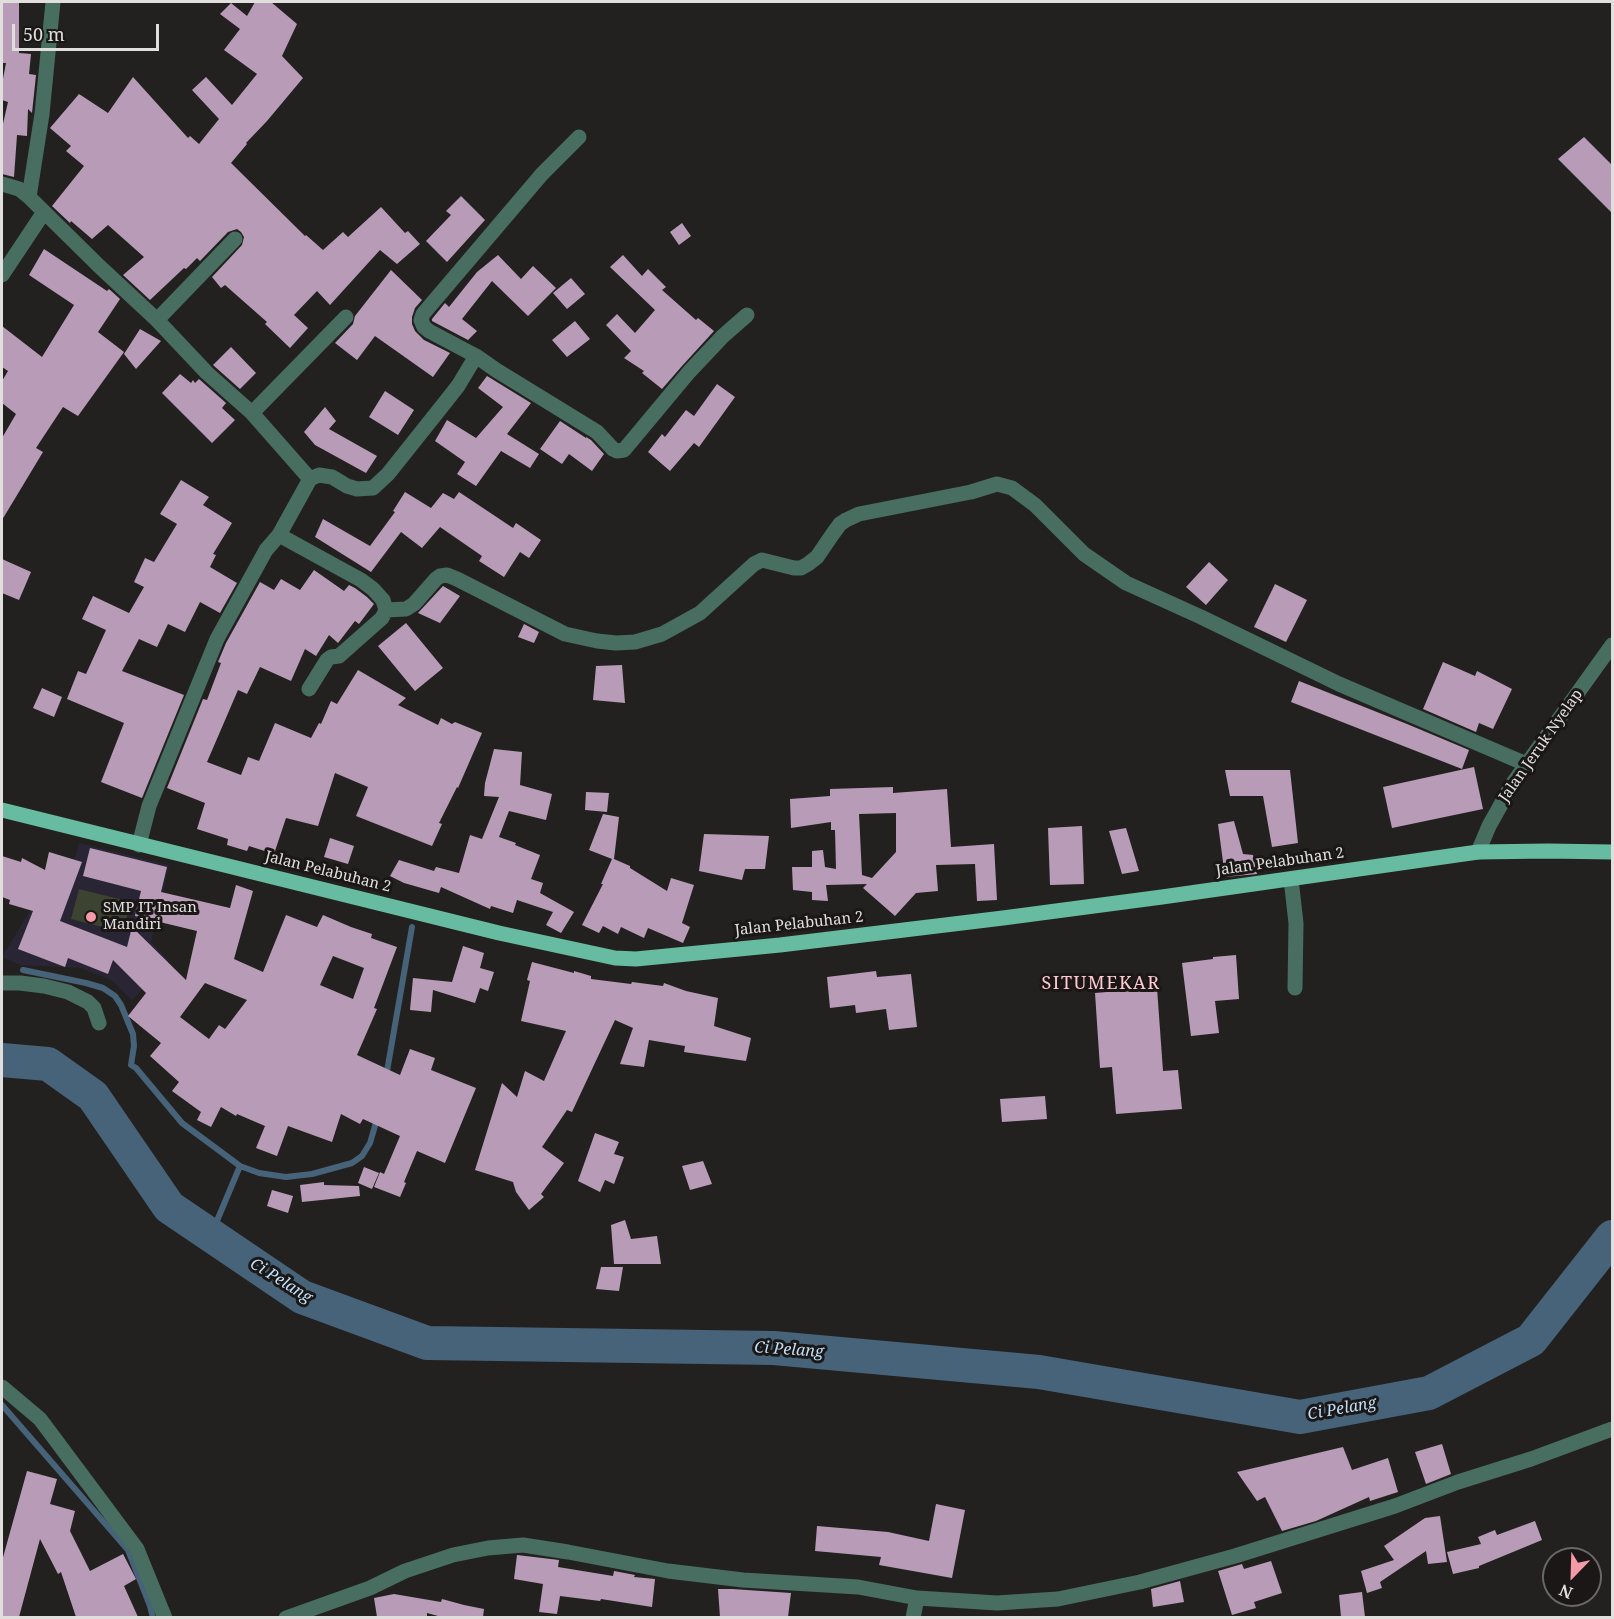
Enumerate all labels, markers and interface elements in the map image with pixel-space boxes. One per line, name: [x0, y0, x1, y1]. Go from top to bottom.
scale bar: [15, 12, 162, 50]
text: 50 m: [23, 22, 65, 46]
street label: Jalan Jeruk Nyelap: [1495, 686, 1587, 806]
street label: Jalan Pelabuhan 2: [1215, 844, 1345, 880]
street label: Jalan Pelabuhan 2: [263, 848, 393, 896]
place label: SMP IT Insan Mandiri: [103, 899, 197, 934]
street label: Jalan Pelabuhan 2: [734, 908, 864, 940]
marker: SMP IT Insan Mandiri: [84, 910, 98, 924]
district label: SITUMEKAR: [1041, 973, 1161, 995]
water label: Ci Pelang: [246, 1254, 316, 1308]
water label: Ci Pelang: [754, 1338, 824, 1362]
water label: Ci Pelang: [1306, 1394, 1378, 1424]
north arrow: [1542, 1547, 1602, 1607]
text: N: [1556, 1579, 1576, 1604]

